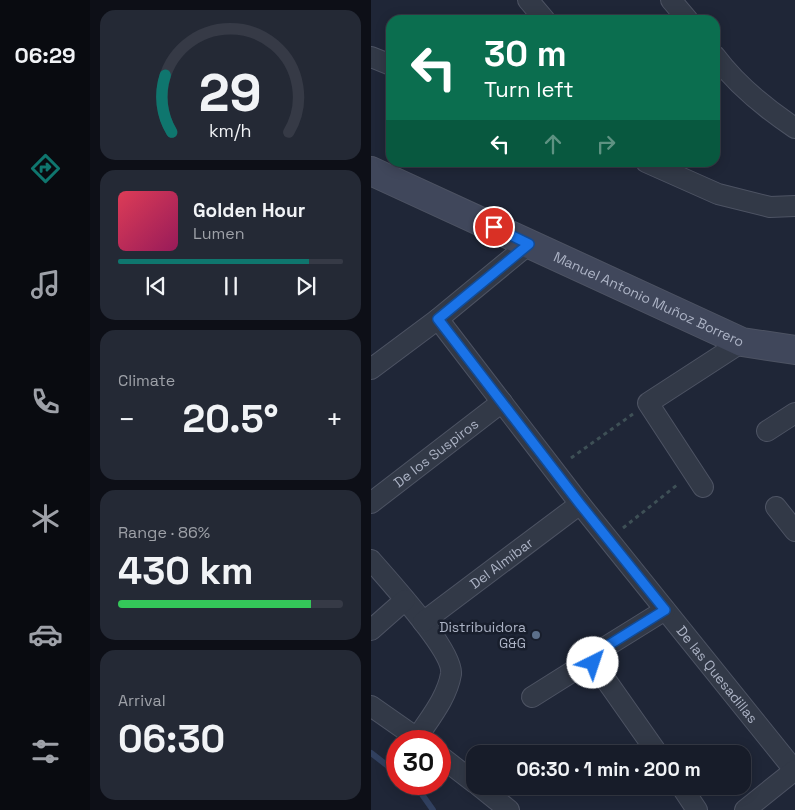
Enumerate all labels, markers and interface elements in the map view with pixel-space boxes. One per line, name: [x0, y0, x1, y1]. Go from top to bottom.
text: 30 m: [484, 32, 567, 76]
icon: left: [401, 35, 466, 100]
text: 06:29: [15, 41, 75, 69]
text: 29: [199, 60, 262, 126]
text: Turn left: [484, 75, 574, 103]
text: km/h: [209, 119, 252, 142]
icon: left: [486, 130, 514, 158]
icon: ahead: [539, 130, 567, 158]
icon: right: [592, 130, 620, 158]
icon: directions: [28, 151, 63, 186]
text: Golden Hour: [193, 198, 305, 223]
pin: [473, 206, 515, 248]
icon: arrive: [480, 213, 508, 241]
text: Lumen: [193, 223, 245, 244]
street label: Manuel Antonio Muñoz Borrero: [551, 247, 747, 351]
icon: music: [28, 267, 63, 302]
icon: previous: [142, 272, 170, 300]
icon: pause: [217, 272, 245, 300]
icon: next: [292, 272, 320, 300]
text: Climate: [118, 370, 175, 391]
icon: phone: [28, 384, 63, 419]
text: 20.5°: [183, 395, 278, 443]
text: −: [118, 401, 135, 437]
text: +: [326, 401, 343, 437]
street label: De los Suspiros: [390, 415, 482, 491]
icon: climate: [28, 501, 63, 536]
text: Range · 86%: [118, 522, 210, 543]
street label: Del Almíbar: [466, 534, 537, 593]
text: 430 km: [118, 547, 253, 595]
icon: car: [28, 617, 63, 652]
place label: Distribuidora G&G: [439, 618, 526, 652]
street label: De las Quesadillas: [673, 622, 762, 727]
marker: Distribuidora G&G: [530, 629, 542, 641]
position arrow: [566, 636, 618, 688]
text: Arrival: [118, 690, 166, 711]
text: 06:30: [118, 715, 225, 763]
speed limit sign: 30: [386, 730, 451, 795]
icon: filters: [28, 734, 63, 769]
text: 06:30 · 1 min · 200 m: [516, 757, 701, 782]

